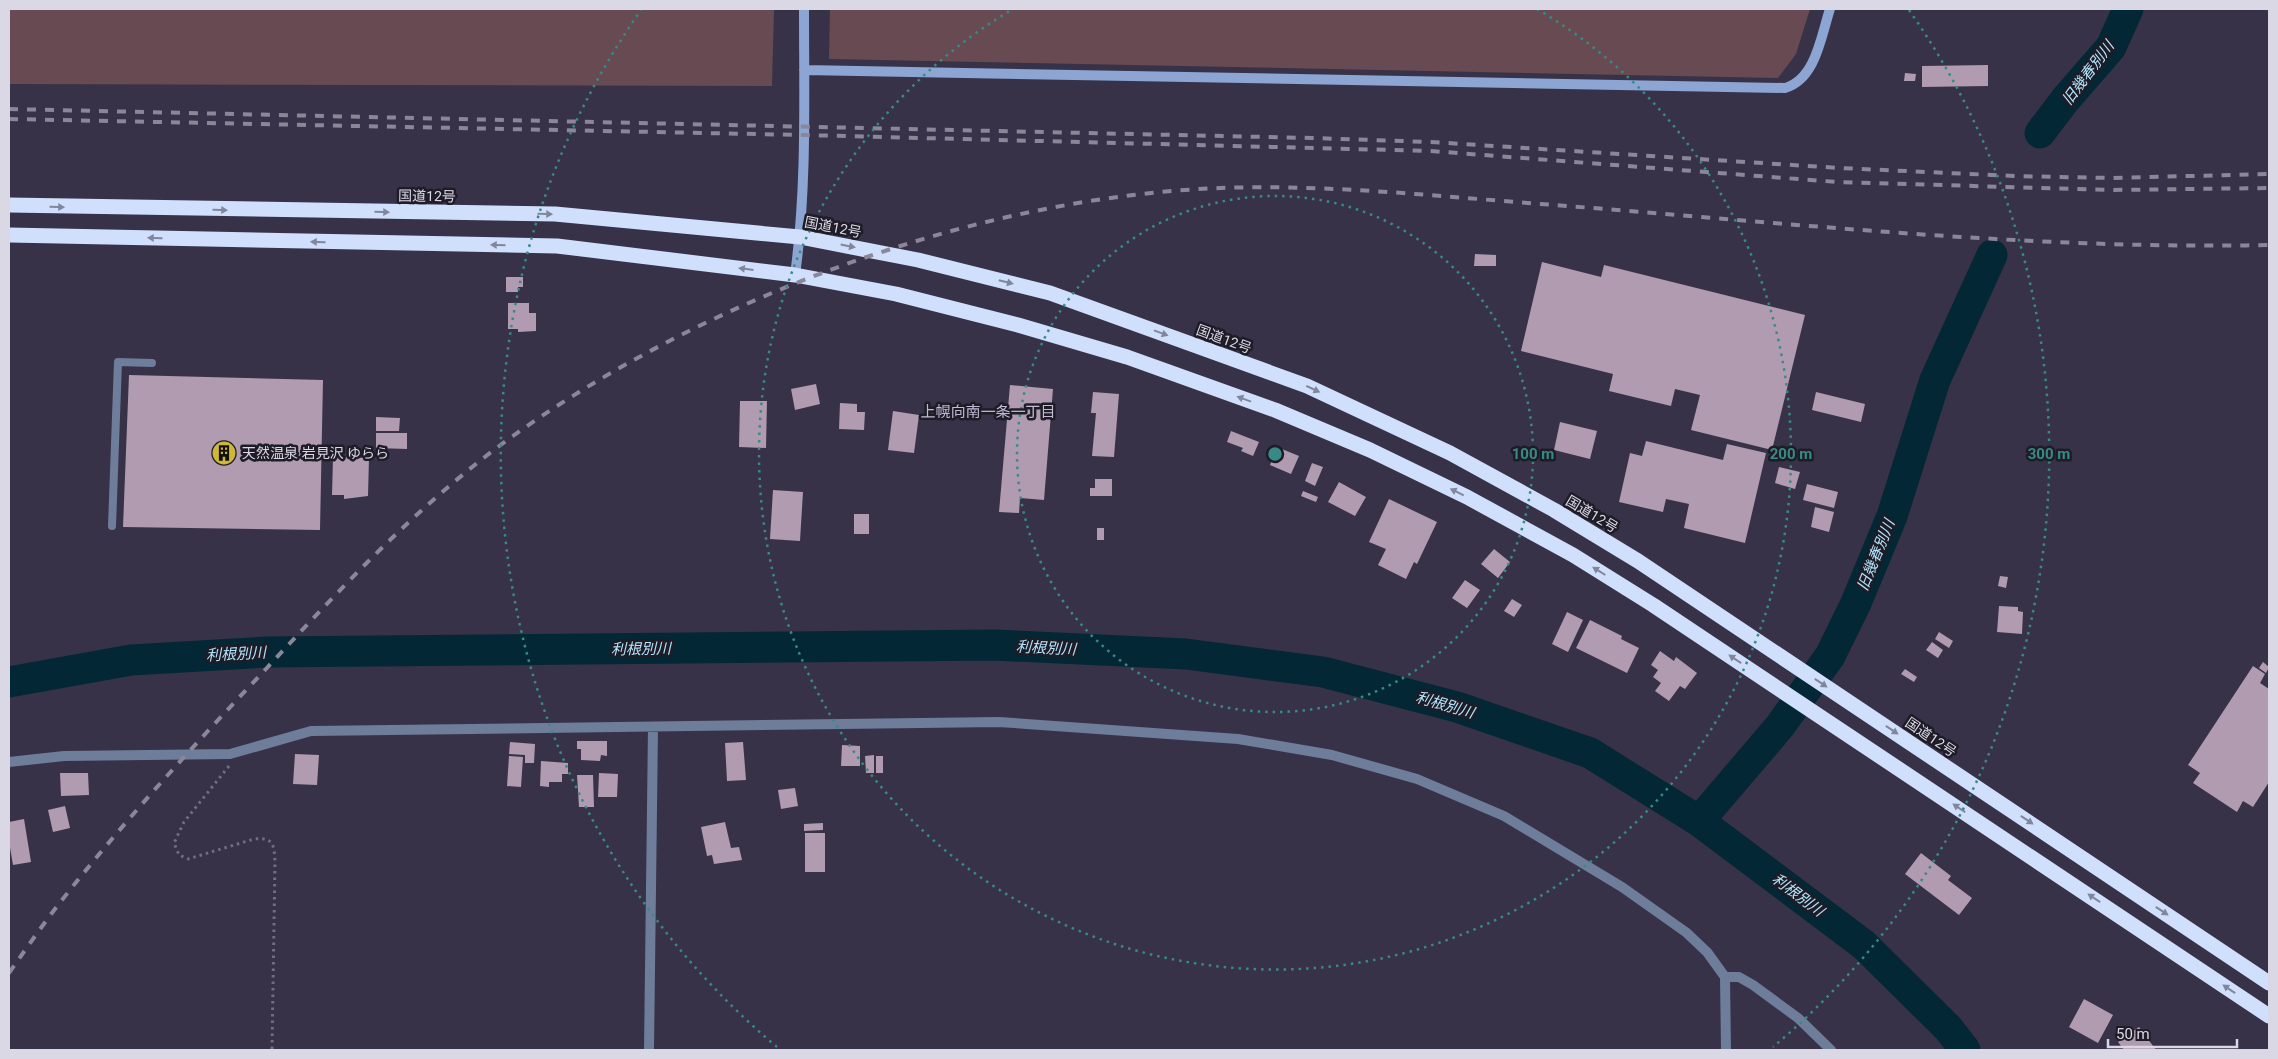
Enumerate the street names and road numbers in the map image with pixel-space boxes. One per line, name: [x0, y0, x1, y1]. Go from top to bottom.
street label: 国道12号: [398, 187, 456, 205]
street label: 国道12号: [803, 214, 863, 240]
street label: 国道12号: [1194, 322, 1254, 356]
street label: 国道12号: [1563, 492, 1621, 536]
street label: 国道12号: [1903, 714, 1959, 760]

